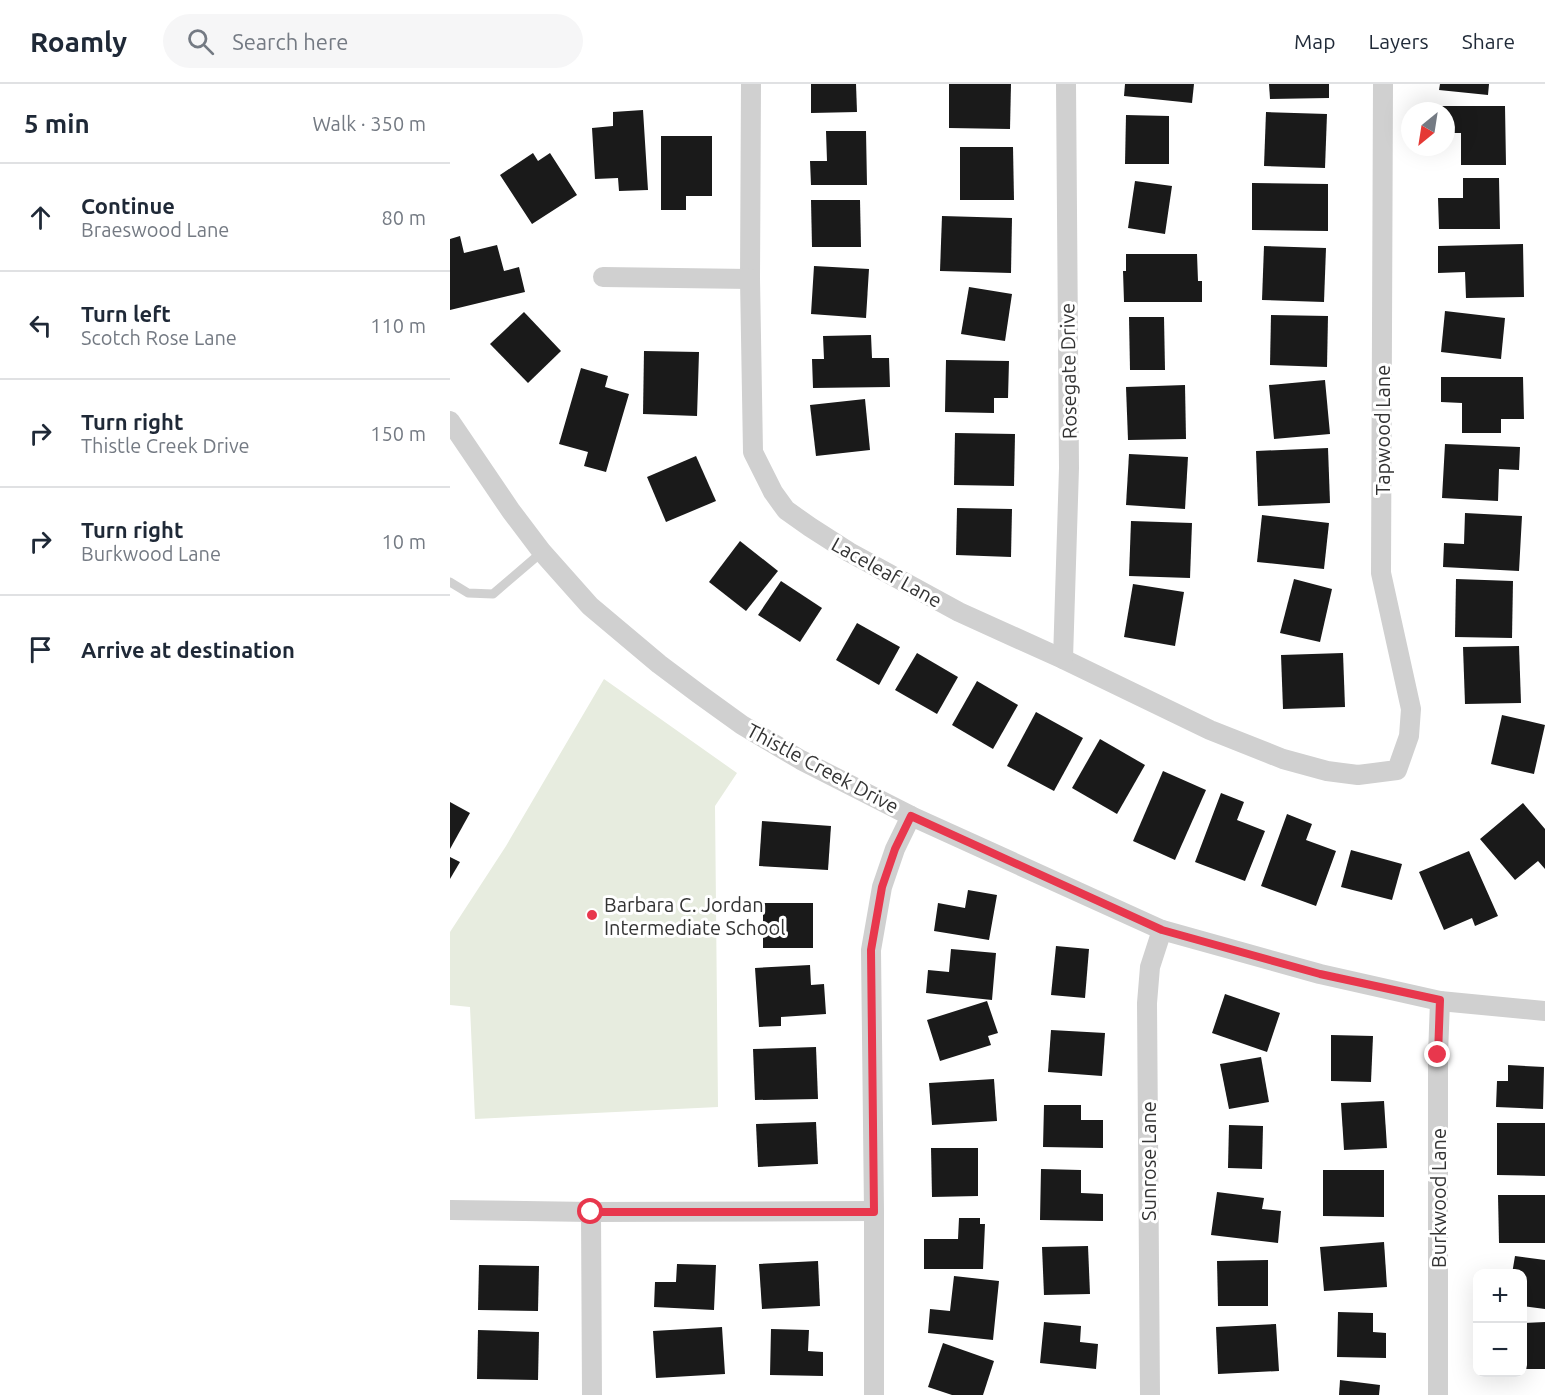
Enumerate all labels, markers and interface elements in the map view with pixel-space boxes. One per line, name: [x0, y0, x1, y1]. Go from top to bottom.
search box: [163, 14, 583, 68]
icon: search: [184, 25, 217, 58]
text: Roamly: [30, 26, 127, 57]
text: Search here: [232, 29, 348, 54]
text: Map: [1294, 29, 1335, 53]
text: Layers: [1368, 29, 1429, 53]
text: Share: [1462, 29, 1515, 53]
north arrow: [1401, 102, 1455, 156]
text: 5 min: [24, 109, 90, 138]
text: Walk · 350 m: [313, 112, 426, 135]
text: Continue: [81, 193, 175, 218]
icon: ahead: [24, 201, 57, 234]
text: 80 m: [382, 206, 426, 229]
text: Braeswood Lane: [81, 218, 229, 241]
text: Turn left: [81, 301, 171, 326]
street label: Rosegate Drive: [1055, 303, 1081, 439]
icon: left: [24, 309, 57, 342]
text: 110 m: [370, 314, 426, 337]
text: Scotch Rose Lane: [81, 326, 237, 349]
street label: Tapwood Lane: [1371, 365, 1394, 495]
text: Turn right: [81, 409, 183, 434]
icon: right: [24, 417, 57, 450]
text: 150 m: [370, 422, 426, 445]
text: Thistle Creek Drive: [81, 434, 250, 457]
text: Turn right: [81, 517, 183, 542]
icon: right: [24, 525, 57, 558]
text: 10 m: [382, 530, 426, 553]
street label: Laceleaf Lane: [828, 532, 946, 612]
text: Burkwood Lane: [81, 542, 221, 565]
icon: arrive: [24, 633, 57, 666]
text: Arrive at destination: [81, 637, 295, 662]
street label: Thistle Creek Drive: [743, 718, 903, 818]
place label: Barbara C. Jordan Intermediate School: [604, 893, 785, 939]
marker: Barbara C. Jordan Intermediate School: [585, 908, 599, 922]
route end: [1424, 1041, 1450, 1067]
street label: Sunrose Lane: [1137, 1101, 1160, 1221]
street label: Burkwood Lane: [1427, 1128, 1450, 1268]
route start: [577, 1198, 603, 1224]
map controls: [1473, 1269, 1527, 1377]
button: +: [1473, 1269, 1527, 1323]
button: −: [1473, 1323, 1527, 1377]

